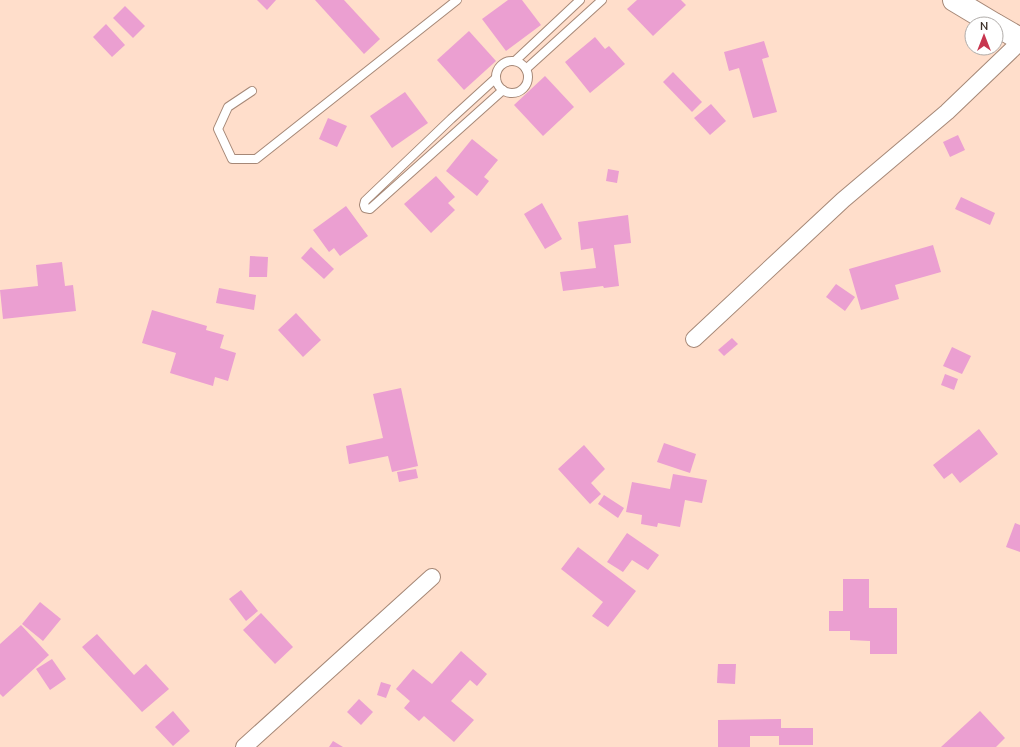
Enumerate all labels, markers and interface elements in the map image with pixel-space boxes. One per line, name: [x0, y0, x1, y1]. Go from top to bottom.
north arrow: [964, 16, 1004, 56]
text: N: [980, 19, 988, 34]

